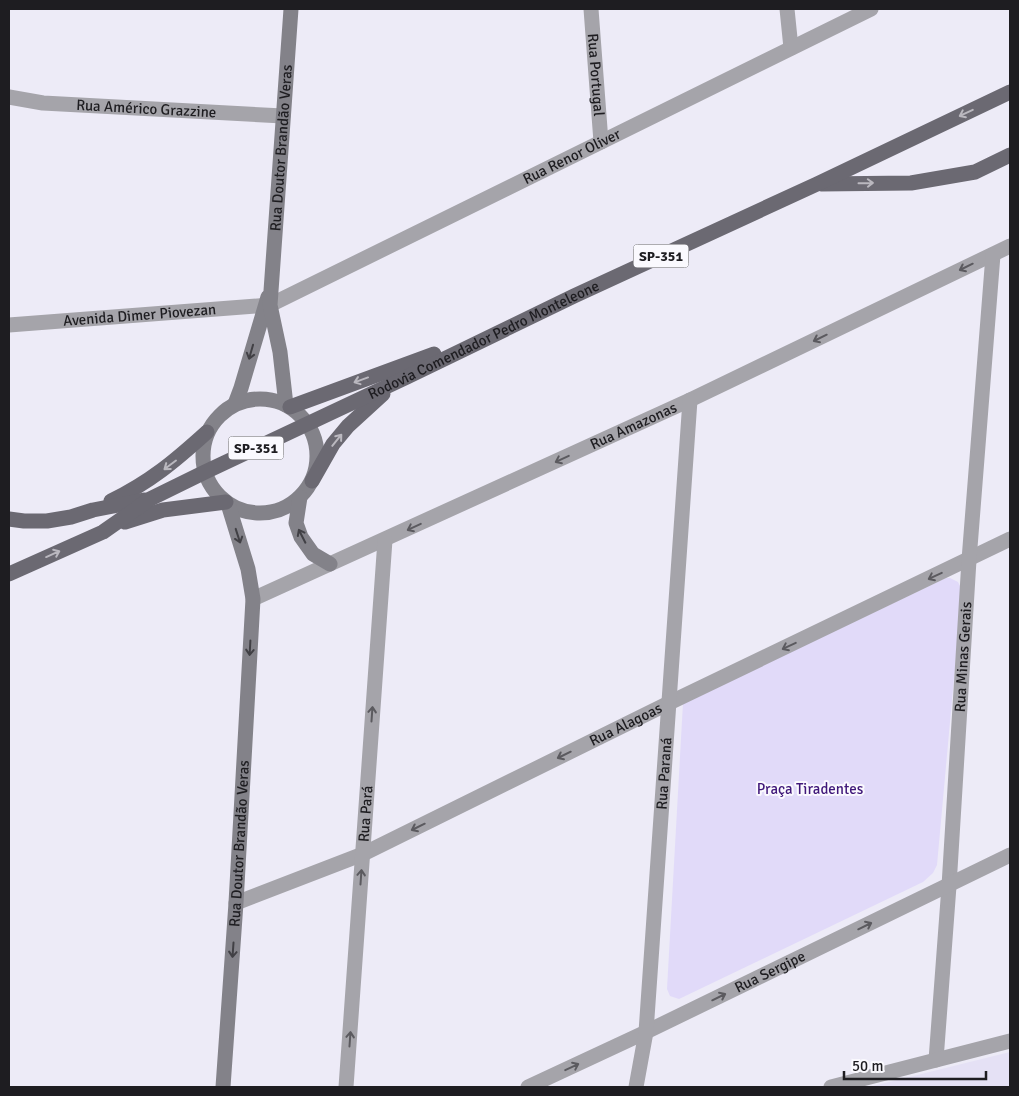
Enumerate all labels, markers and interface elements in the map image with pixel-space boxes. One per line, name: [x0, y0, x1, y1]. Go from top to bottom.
street label: Rua Portugal: [584, 33, 608, 117]
street label: Rua Doutor Brandão Veras: [266, 63, 296, 232]
street label: Rua Américo Grazzine: [76, 96, 217, 121]
one-way arrow: [959, 108, 974, 118]
street label: Rua Renor Oliver: [520, 125, 624, 188]
one-way arrow: [857, 179, 873, 188]
road number: SP-351: [634, 245, 688, 268]
one-way arrow: [959, 263, 974, 273]
street label: Rodovia Comendador Pedro Monteleone: [365, 277, 602, 403]
street label: Avenida Dimer Piovezan: [63, 300, 217, 330]
one-way arrow: [813, 333, 828, 343]
one-way arrow: [246, 343, 256, 359]
one-way arrow: [353, 376, 369, 386]
street label: Rua Amazonas: [587, 398, 680, 453]
one-way arrow: [331, 433, 342, 446]
road number: SP-351: [228, 436, 284, 459]
one-way arrow: [555, 454, 570, 464]
one-way arrow: [164, 459, 177, 470]
one-way arrow: [407, 522, 422, 532]
one-way arrow: [233, 528, 243, 544]
one-way arrow: [297, 529, 307, 544]
one-way arrow: [45, 549, 60, 559]
one-way arrow: [928, 572, 943, 581]
street label: Rua Minas Gerais: [951, 601, 975, 713]
one-way arrow: [246, 640, 255, 656]
one-way arrow: [781, 641, 796, 651]
street label: Rua Alagoas: [586, 699, 665, 750]
one-way arrow: [368, 707, 377, 723]
street label: Rua Paraná: [653, 737, 675, 810]
one-way arrow: [556, 750, 571, 760]
street label: Rua Doutor Brandão Veras: [225, 759, 253, 928]
park label: Praça Tiradentes: [757, 780, 864, 798]
street label: Rua Pará: [354, 785, 376, 843]
one-way arrow: [411, 822, 426, 832]
one-way arrow: [357, 869, 366, 885]
one-way arrow: [857, 921, 872, 930]
one-way arrow: [228, 942, 238, 958]
street label: Rua Sergipe: [732, 947, 808, 997]
one-way arrow: [711, 992, 726, 1002]
one-way arrow: [345, 1031, 354, 1047]
scale bar: [844, 1048, 986, 1080]
text: 50 m: [852, 1057, 883, 1075]
one-way arrow: [564, 1061, 579, 1071]

